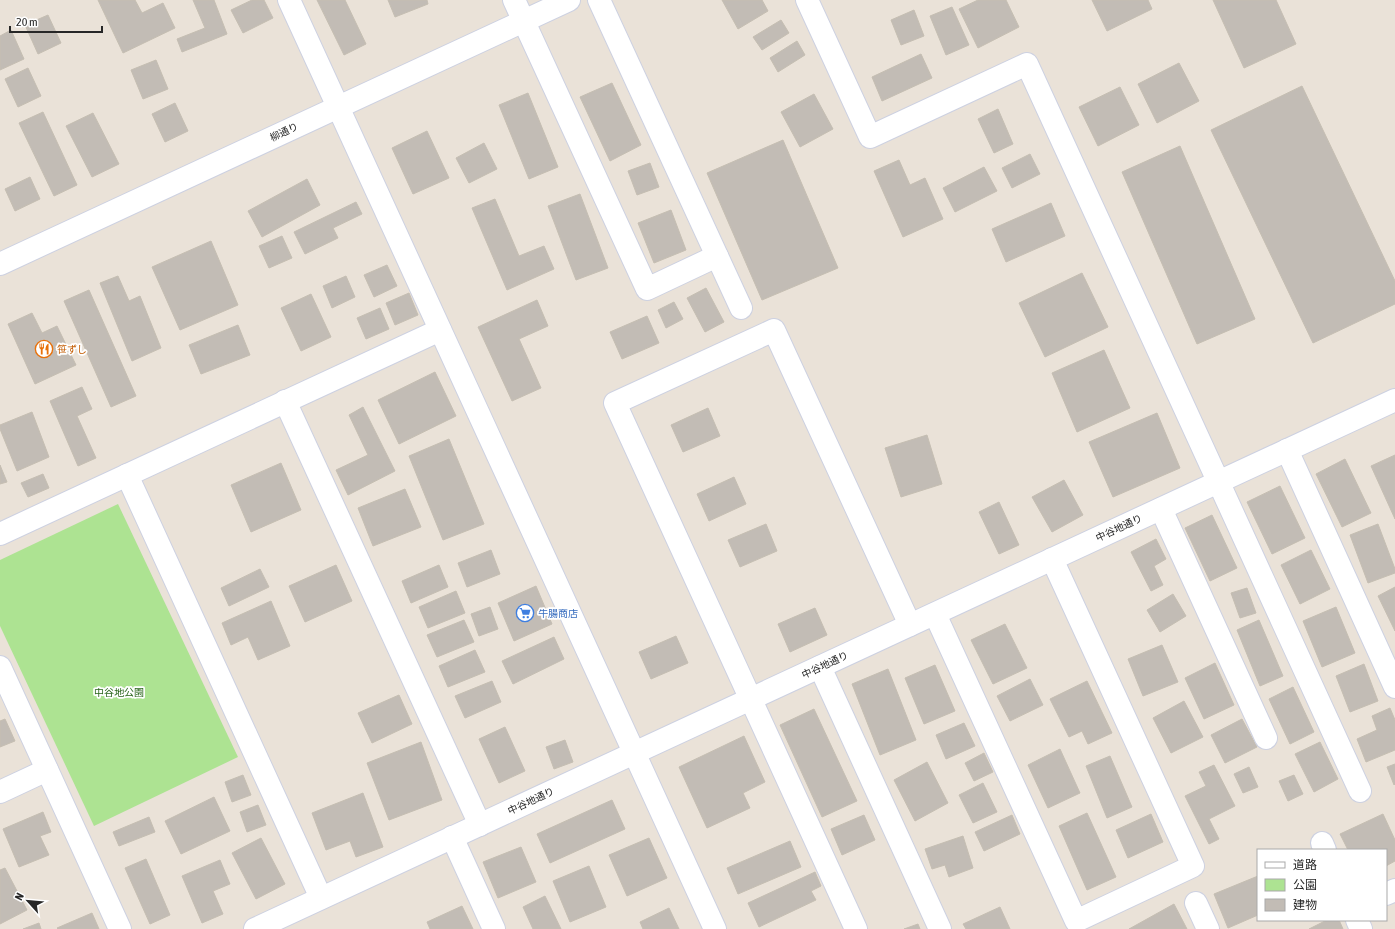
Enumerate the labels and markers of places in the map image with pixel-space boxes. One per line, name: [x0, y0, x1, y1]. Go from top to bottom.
restaurant icon: 笹ずし: [34, 339, 54, 359]
place label: 笹ずし: [57, 344, 87, 355]
supermarket icon: 牛腸商店: [515, 603, 535, 623]
place label: 牛腸商店: [538, 608, 578, 619]

